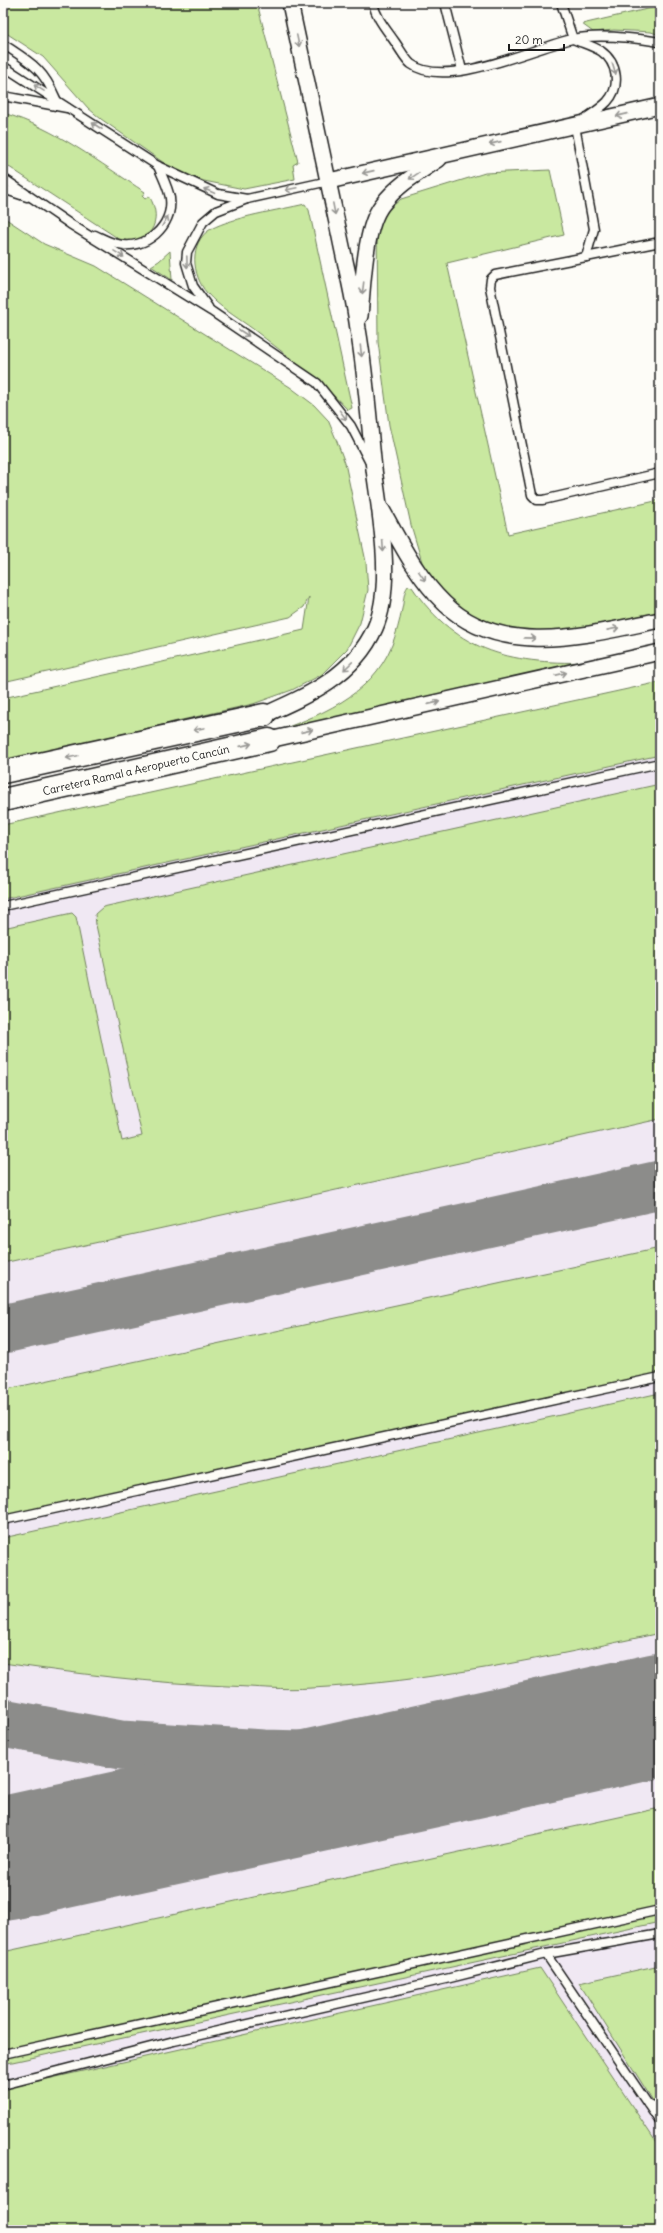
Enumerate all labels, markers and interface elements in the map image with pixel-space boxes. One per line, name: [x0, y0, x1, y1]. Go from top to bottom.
scale bar: [509, 26, 564, 52]
text: 20 m: [515, 32, 543, 47]
one-way arrow: [295, 34, 303, 47]
one-way arrow: [611, 62, 618, 75]
one-way arrow: [33, 84, 45, 92]
one-way arrow: [616, 111, 629, 119]
one-way arrow: [92, 122, 103, 130]
one-way arrow: [489, 139, 502, 147]
one-way arrow: [362, 168, 375, 176]
one-way arrow: [409, 172, 420, 180]
one-way arrow: [203, 186, 215, 194]
one-way arrow: [285, 186, 298, 194]
one-way arrow: [331, 202, 339, 215]
one-way arrow: [162, 215, 170, 227]
one-way arrow: [113, 250, 124, 258]
one-way arrow: [183, 255, 191, 268]
one-way arrow: [359, 281, 367, 294]
one-way arrow: [238, 329, 249, 337]
one-way arrow: [357, 344, 365, 357]
one-way arrow: [339, 409, 347, 420]
one-way arrow: [379, 539, 386, 552]
one-way arrow: [418, 570, 426, 581]
one-way arrow: [606, 625, 619, 633]
one-way arrow: [523, 634, 536, 642]
one-way arrow: [343, 661, 353, 671]
one-way arrow: [554, 670, 567, 678]
one-way arrow: [427, 698, 440, 706]
one-way arrow: [192, 726, 205, 734]
one-way arrow: [300, 727, 313, 735]
one-way arrow: [239, 741, 252, 749]
street label: Carretera Ramal a Aeropuerto Cancún: [41, 742, 231, 798]
one-way arrow: [66, 754, 79, 762]

